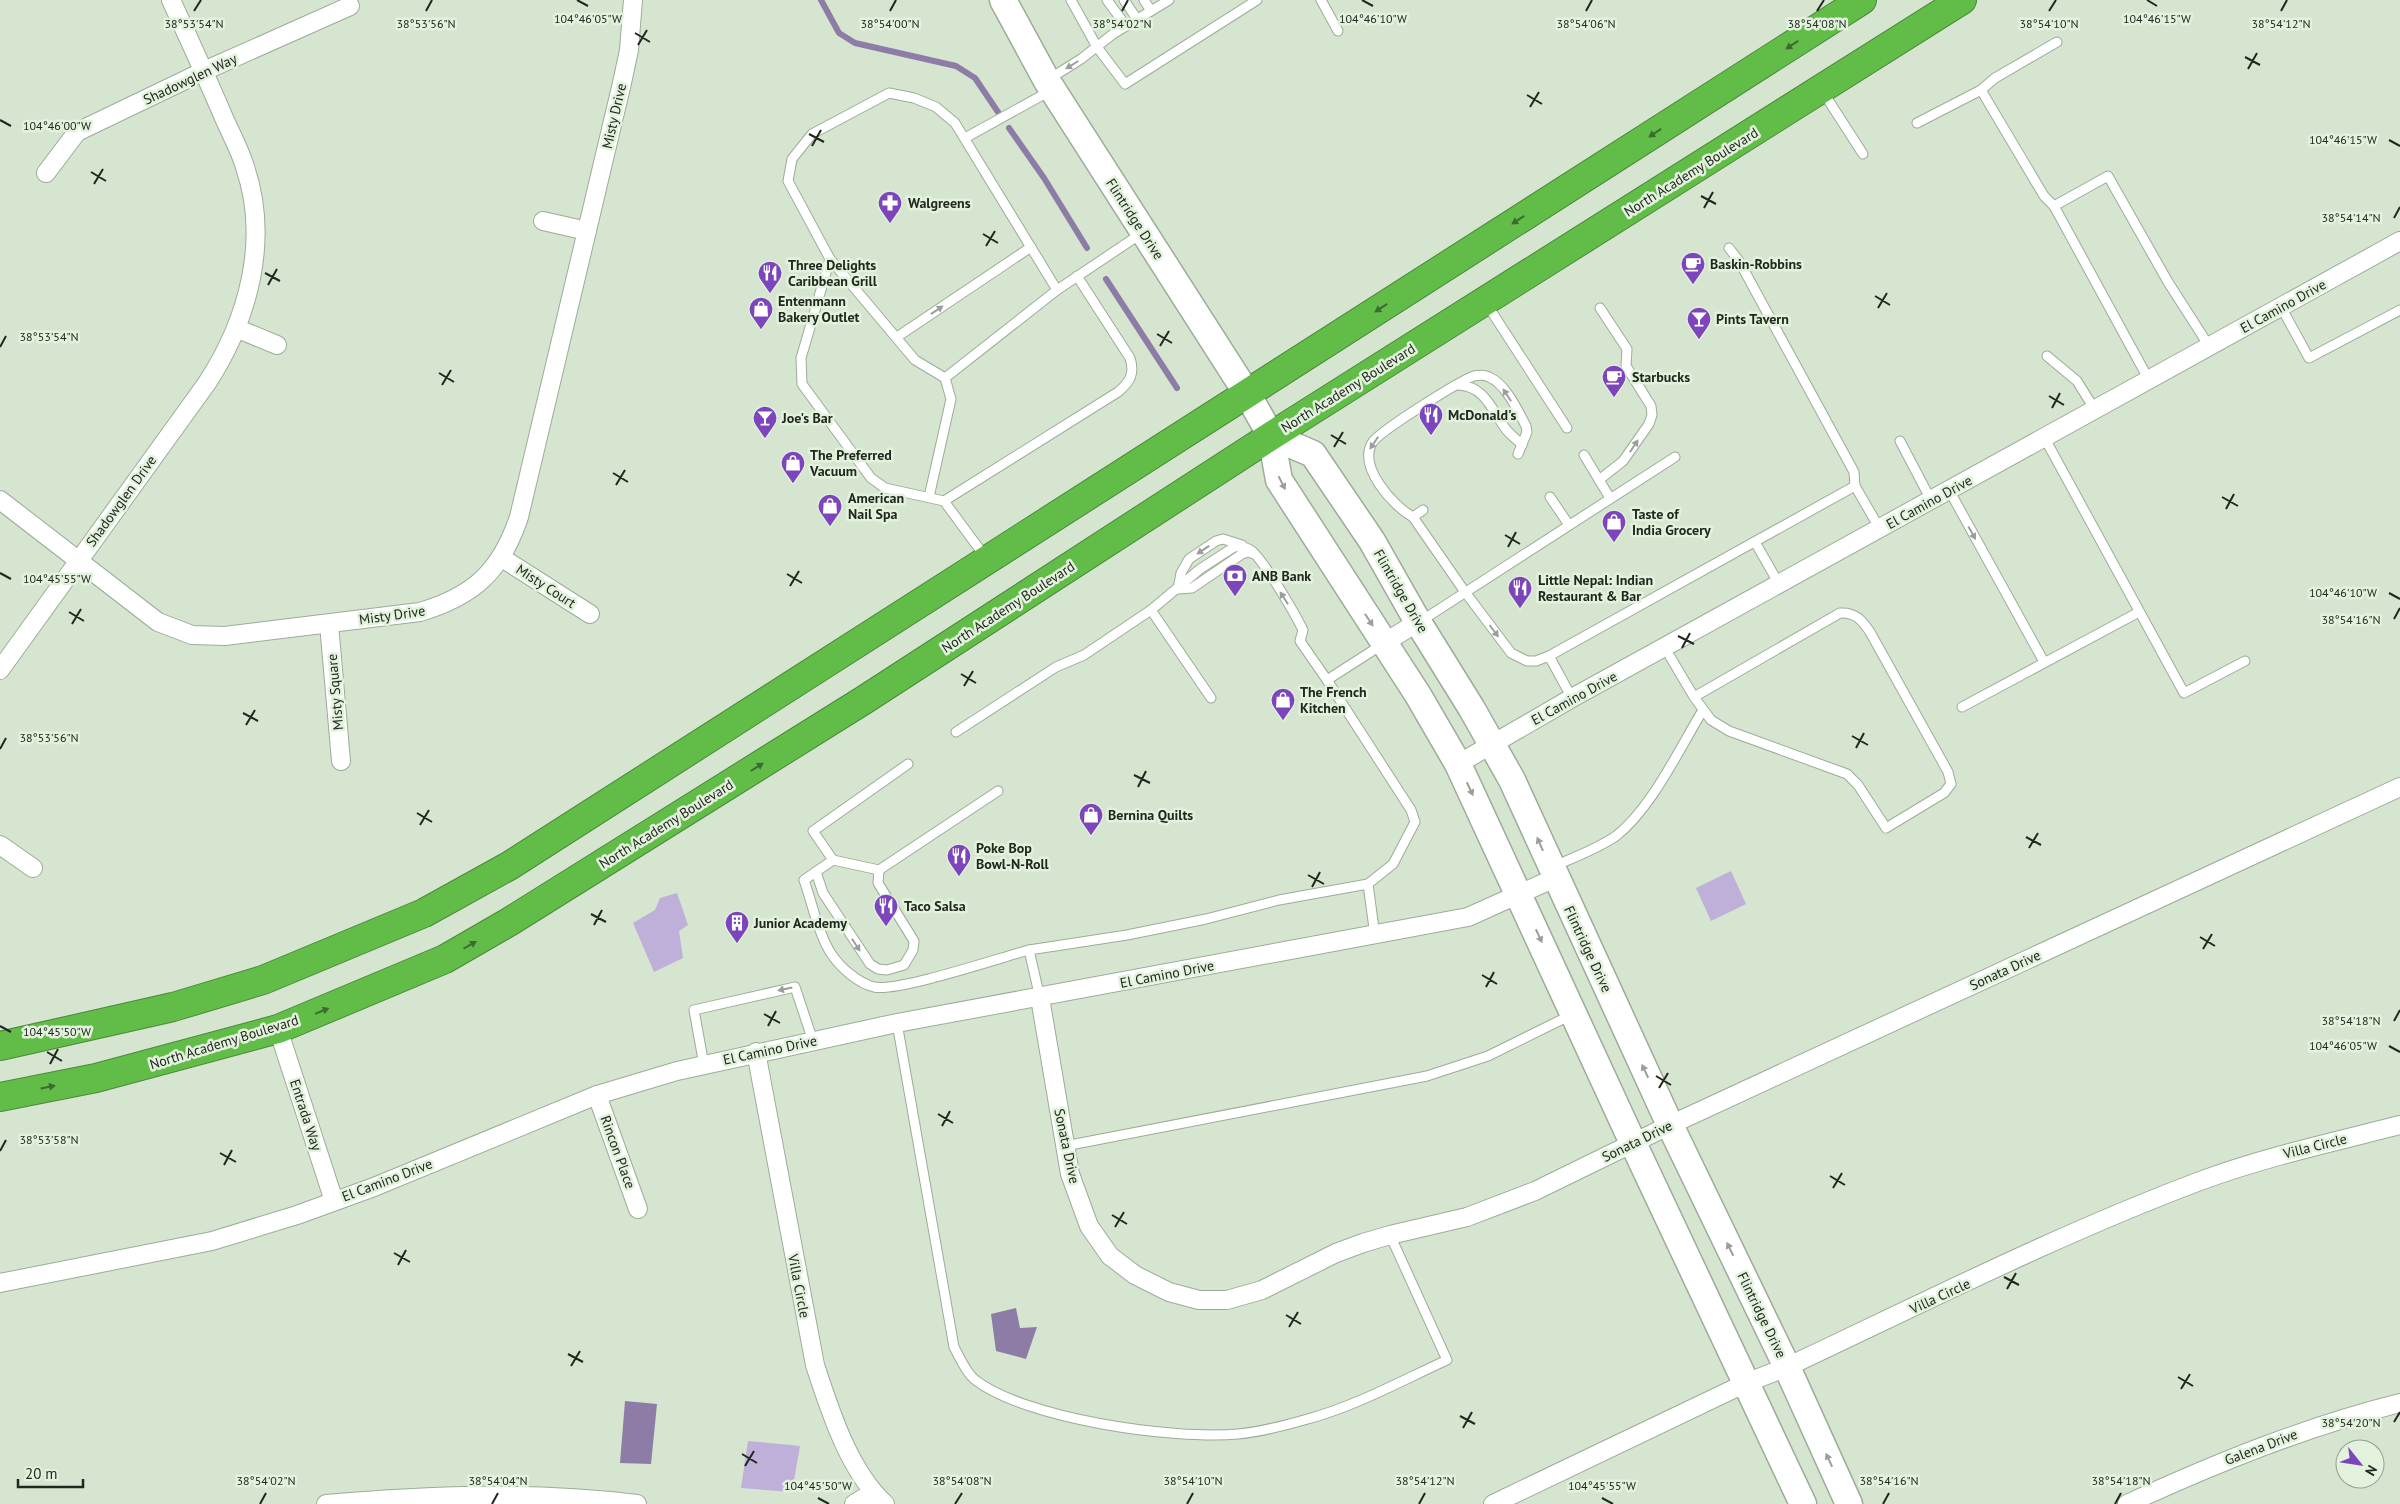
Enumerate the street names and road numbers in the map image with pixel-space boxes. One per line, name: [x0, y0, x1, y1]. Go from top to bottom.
street label: Shadowglen Way: [140, 49, 240, 109]
street label: Misty Drive: [598, 82, 630, 150]
street label: North Academy Boulevard: [1621, 123, 1761, 221]
street label: Flintridge Drive: [1102, 175, 1168, 263]
street label: El Camino Drive: [2237, 275, 2329, 337]
street label: North Academy Boulevard: [1278, 339, 1418, 437]
street label: Shadowglen Drive: [82, 452, 160, 550]
street label: El Camino Drive: [1883, 471, 1975, 533]
street label: Flintridge Drive: [1370, 546, 1432, 636]
street label: North Academy Boulevard: [938, 557, 1078, 657]
street label: Misty Court: [513, 560, 579, 612]
street label: Misty Drive: [358, 601, 426, 629]
street label: Misty Square: [323, 653, 347, 731]
street label: El Camino Drive: [1528, 667, 1620, 729]
street label: North Academy Boulevard: [596, 775, 736, 873]
street label: Flintridge Drive: [1560, 903, 1616, 995]
street label: Sonata Drive: [1967, 946, 2043, 994]
street label: El Camino Drive: [1118, 956, 1216, 992]
street label: North Academy Boulevard: [147, 1011, 301, 1073]
street label: El Camino Drive: [721, 1031, 819, 1069]
street label: Entrada Way: [286, 1077, 326, 1153]
street label: Sonata Drive: [1050, 1107, 1084, 1185]
street label: Rincon Place: [596, 1113, 640, 1191]
street label: Sonata Drive: [1599, 1116, 1675, 1166]
street label: Villa Circle: [2281, 1129, 2349, 1163]
street label: El Camino Drive: [339, 1154, 435, 1206]
street label: Villa Circle: [784, 1252, 814, 1319]
street label: Flintridge Drive: [1733, 1269, 1791, 1361]
street label: Villa Circle: [1906, 1274, 1973, 1318]
street label: Galena Drive: [2222, 1425, 2300, 1469]

